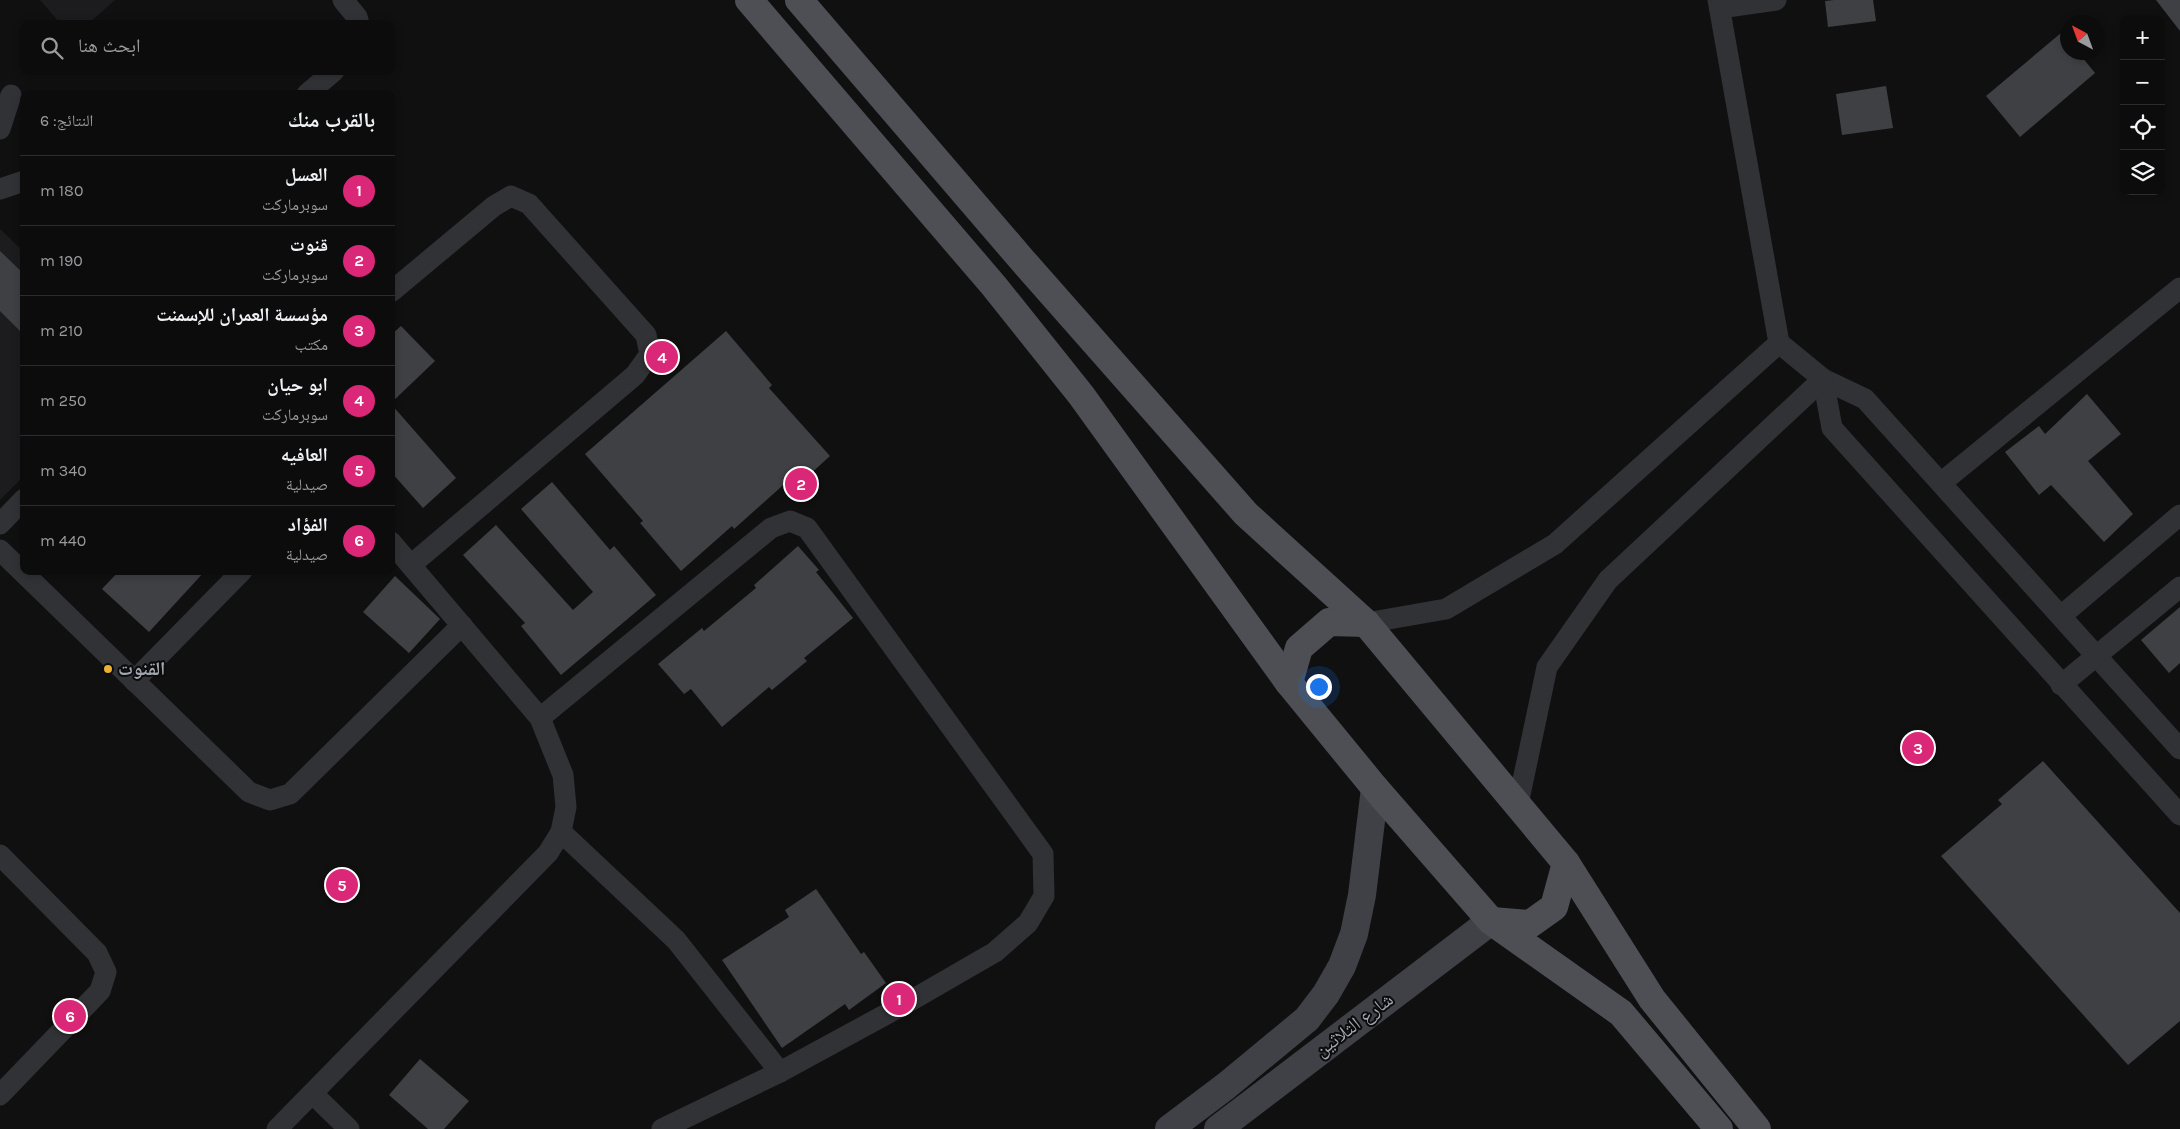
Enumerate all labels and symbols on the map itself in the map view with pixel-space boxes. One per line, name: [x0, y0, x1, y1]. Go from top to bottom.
north arrow: [2060, 15, 2105, 60]
pin: 4: [646, 338, 678, 376]
pin: 2: [785, 465, 817, 503]
place label: القنوت: [118, 658, 165, 680]
marker: القنوت: [102, 663, 114, 675]
your location: [1306, 674, 1332, 700]
pin: 3: [1902, 729, 1934, 767]
pin: 5: [326, 866, 358, 904]
pin: 1: [883, 980, 915, 1018]
street label: شارع الثلاثين: [1311, 989, 1397, 1061]
pin: 6: [54, 997, 86, 1035]

